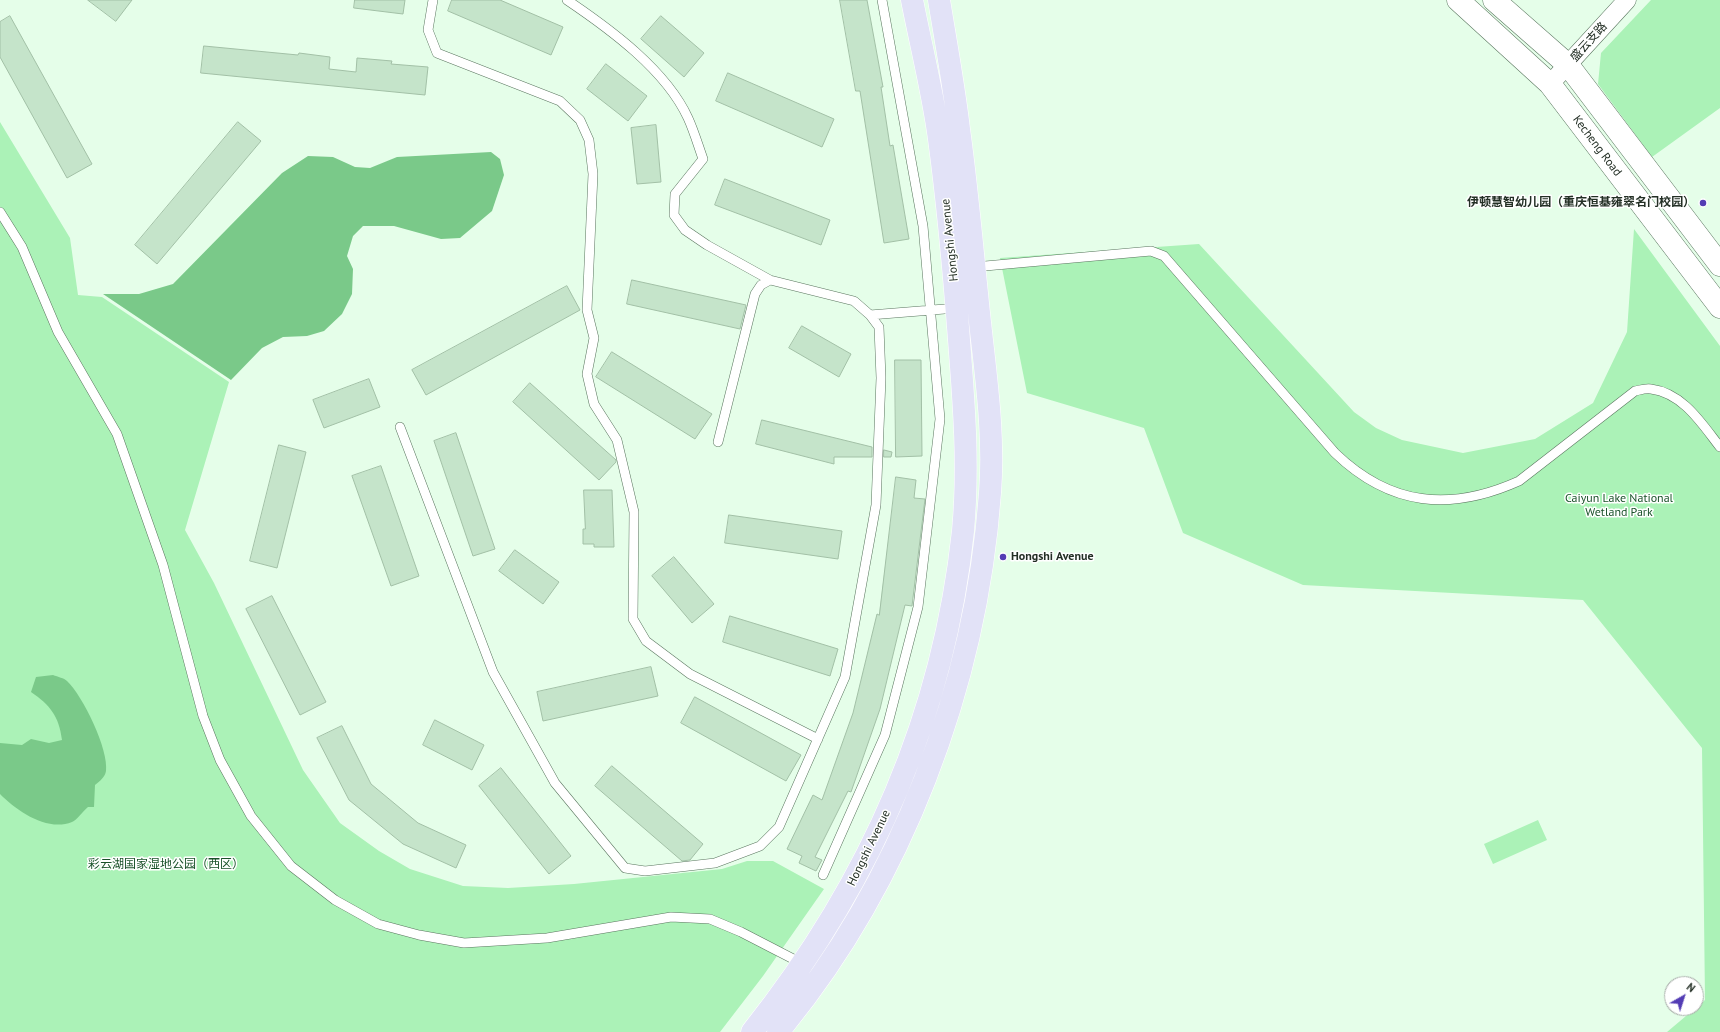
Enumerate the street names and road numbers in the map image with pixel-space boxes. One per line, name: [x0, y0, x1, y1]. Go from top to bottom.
street label: 盛云支路: [1568, 19, 1610, 65]
street label: Kecheng Road: [1569, 113, 1625, 179]
street label: Hongshi Avenue: [939, 198, 961, 282]
street label: Hongshi Avenue: [844, 808, 894, 888]

